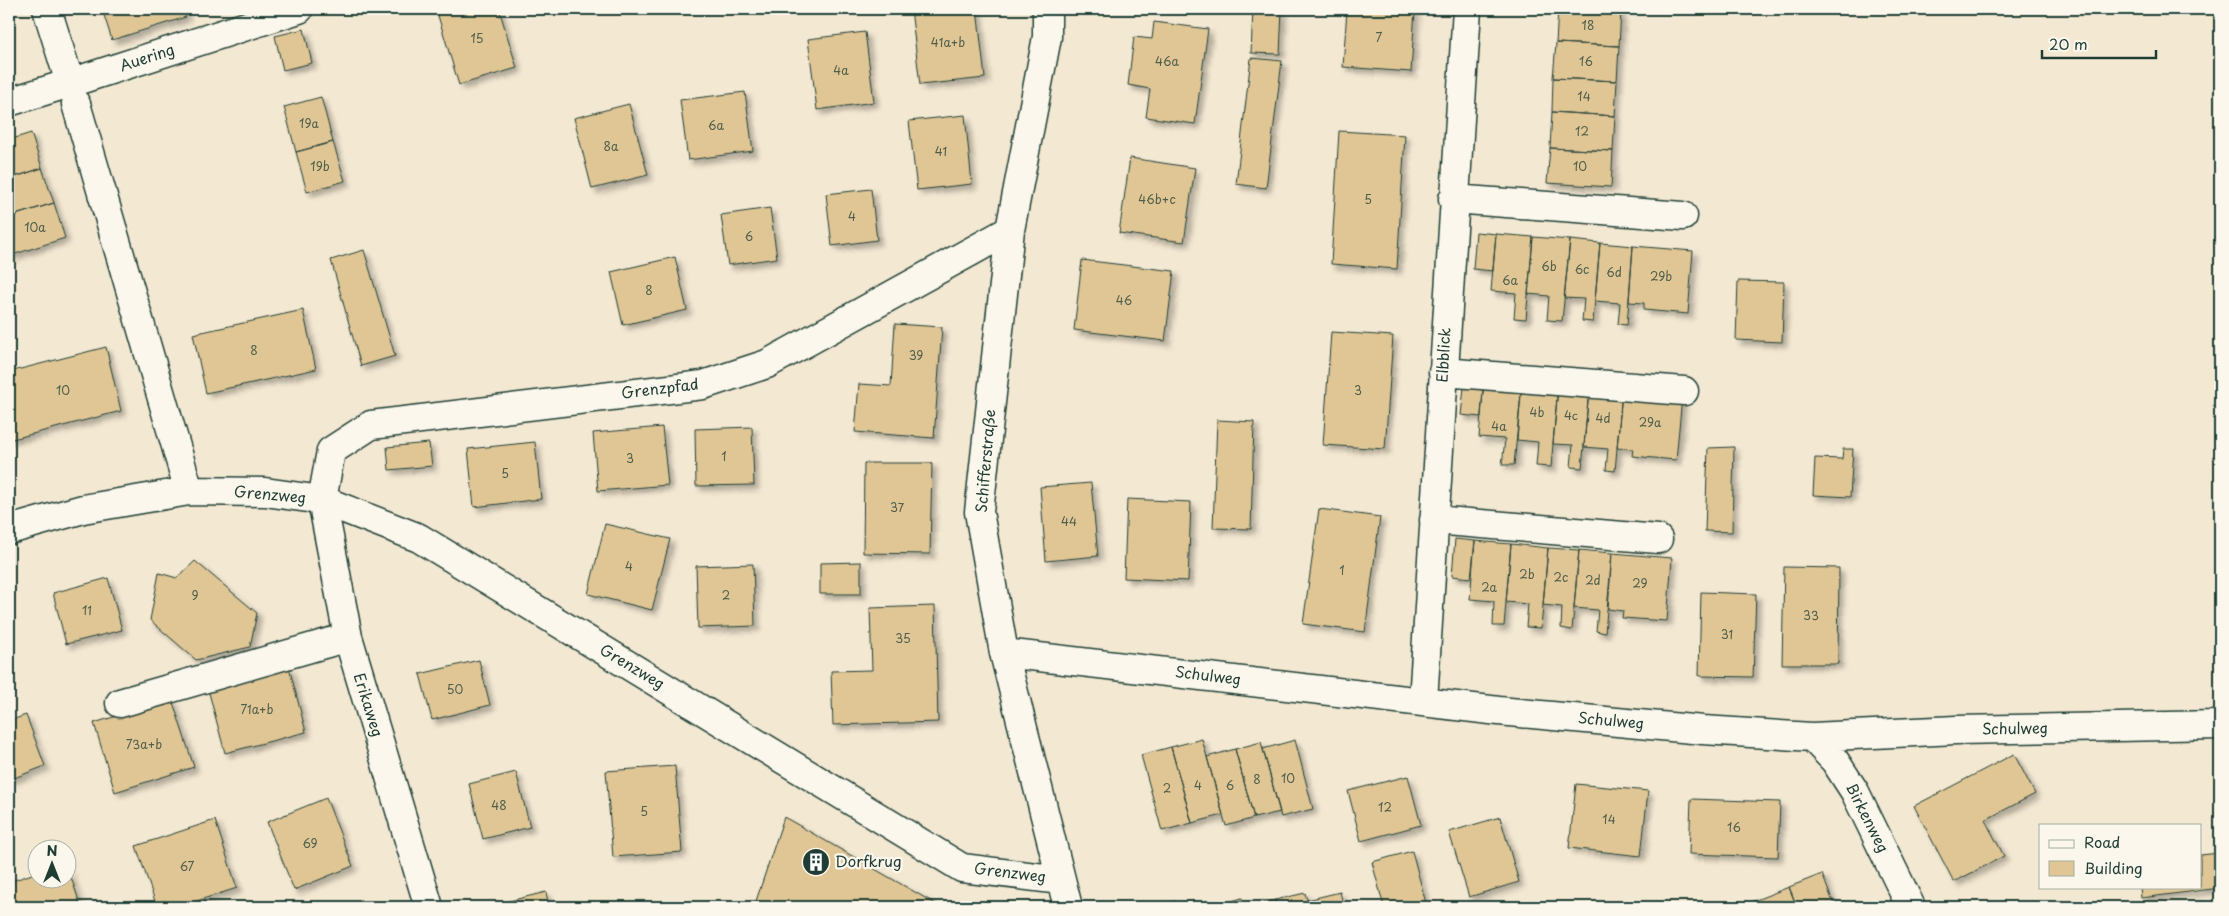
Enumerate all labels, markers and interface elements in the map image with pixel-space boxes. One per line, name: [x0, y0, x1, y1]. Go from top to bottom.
house number: 18: [1582, 16, 1594, 34]
house number: 7: [1376, 28, 1383, 46]
scale bar: [2042, 28, 2155, 60]
house number: 15: [470, 29, 484, 47]
text: 20 m: [2049, 32, 2088, 55]
house number: 41a+b: [931, 33, 965, 51]
street label: Auering: [116, 37, 177, 76]
house number: 46a: [1155, 52, 1179, 70]
house number: 16: [1579, 52, 1593, 70]
house number: 4a: [833, 61, 849, 79]
house number: 14: [1577, 87, 1591, 105]
house number: 19a: [299, 114, 320, 132]
house number: 6a: [708, 116, 724, 134]
house number: 12: [1575, 122, 1589, 140]
house number: 8a: [604, 137, 619, 155]
house number: 41: [935, 142, 947, 160]
house number: 19b: [310, 157, 330, 175]
house number: 10: [1573, 157, 1587, 175]
house number: 46b+c: [1138, 190, 1176, 208]
house number: 5: [1364, 190, 1372, 208]
house number: 4: [848, 207, 856, 225]
house number: 10a: [24, 218, 46, 236]
house number: 6: [745, 227, 753, 245]
house number: 6b: [1541, 257, 1557, 275]
house number: 6c: [1575, 260, 1589, 278]
house number: 6d: [1606, 263, 1622, 281]
house number: 29b: [1650, 267, 1672, 285]
house number: 6a: [1502, 271, 1518, 289]
house number: 8: [645, 281, 653, 299]
house number: 46: [1116, 291, 1132, 309]
street label: Elbblick: [1430, 327, 1455, 383]
house number: 8: [250, 341, 258, 359]
house number: 39: [909, 346, 923, 364]
street label: Grenzpfad: [620, 371, 700, 404]
house number: 10: [56, 381, 70, 399]
house number: 3: [1354, 381, 1362, 399]
house number: 4b: [1530, 403, 1545, 421]
house number: 4c: [1564, 406, 1578, 424]
street label: Schifferstraße: [969, 408, 1000, 513]
house number: 4d: [1595, 409, 1611, 427]
house number: 29a: [1639, 413, 1662, 431]
house number: 4a: [1491, 417, 1507, 435]
house number: 1: [721, 447, 727, 465]
house number: 3: [626, 449, 634, 467]
house number: 5: [501, 464, 509, 482]
street label: Grenzweg: [233, 479, 307, 508]
house number: 37: [890, 498, 905, 516]
house number: 44: [1061, 512, 1077, 530]
house number: 4: [625, 557, 633, 575]
house number: 1: [1339, 561, 1345, 579]
house number: 2b: [1519, 565, 1535, 583]
house number: 2c: [1554, 568, 1568, 586]
house number: 2d: [1585, 571, 1601, 589]
house number: 29: [1632, 574, 1648, 592]
house number: 2a: [1481, 578, 1497, 596]
house number: 9: [191, 586, 199, 604]
house number: 2: [722, 586, 730, 604]
house number: 11: [82, 601, 92, 619]
house number: 33: [1803, 606, 1819, 624]
house number: 31: [1721, 625, 1733, 643]
house number: 35: [895, 629, 911, 647]
street label: Grenzweg: [596, 637, 670, 694]
street label: Schulweg: [1174, 659, 1243, 690]
street label: Erikaweg: [349, 670, 390, 739]
house number: 50: [447, 680, 463, 698]
house number: 71a+b: [240, 700, 274, 718]
street label: Schulweg: [1577, 705, 1645, 734]
street label: Schulweg: [1982, 715, 2048, 740]
house number: 73a+b: [126, 735, 162, 753]
house number: 10: [1281, 769, 1295, 787]
house number: 8: [1253, 770, 1261, 788]
house number: 4: [1194, 776, 1202, 794]
house number: 6: [1226, 776, 1234, 794]
street label: Birkenweg: [1841, 778, 1896, 856]
house number: 2: [1163, 779, 1171, 797]
house number: 48: [491, 796, 507, 814]
house number: 12: [1378, 798, 1392, 816]
house number: 5: [640, 802, 648, 820]
house number: 14: [1602, 810, 1616, 828]
house number: 16: [1727, 818, 1741, 836]
legend: [2039, 824, 2202, 888]
text: Road: [2084, 830, 2120, 853]
house number: 69: [302, 834, 318, 852]
north arrow: [28, 838, 78, 888]
text: N: [46, 840, 58, 861]
building icon: Dorfkrug: [801, 847, 831, 877]
place label: Dorfkrug: [835, 849, 902, 872]
street label: Grenzweg: [973, 856, 1048, 887]
text: Building: [2084, 856, 2143, 879]
house number: 67: [180, 857, 195, 875]

